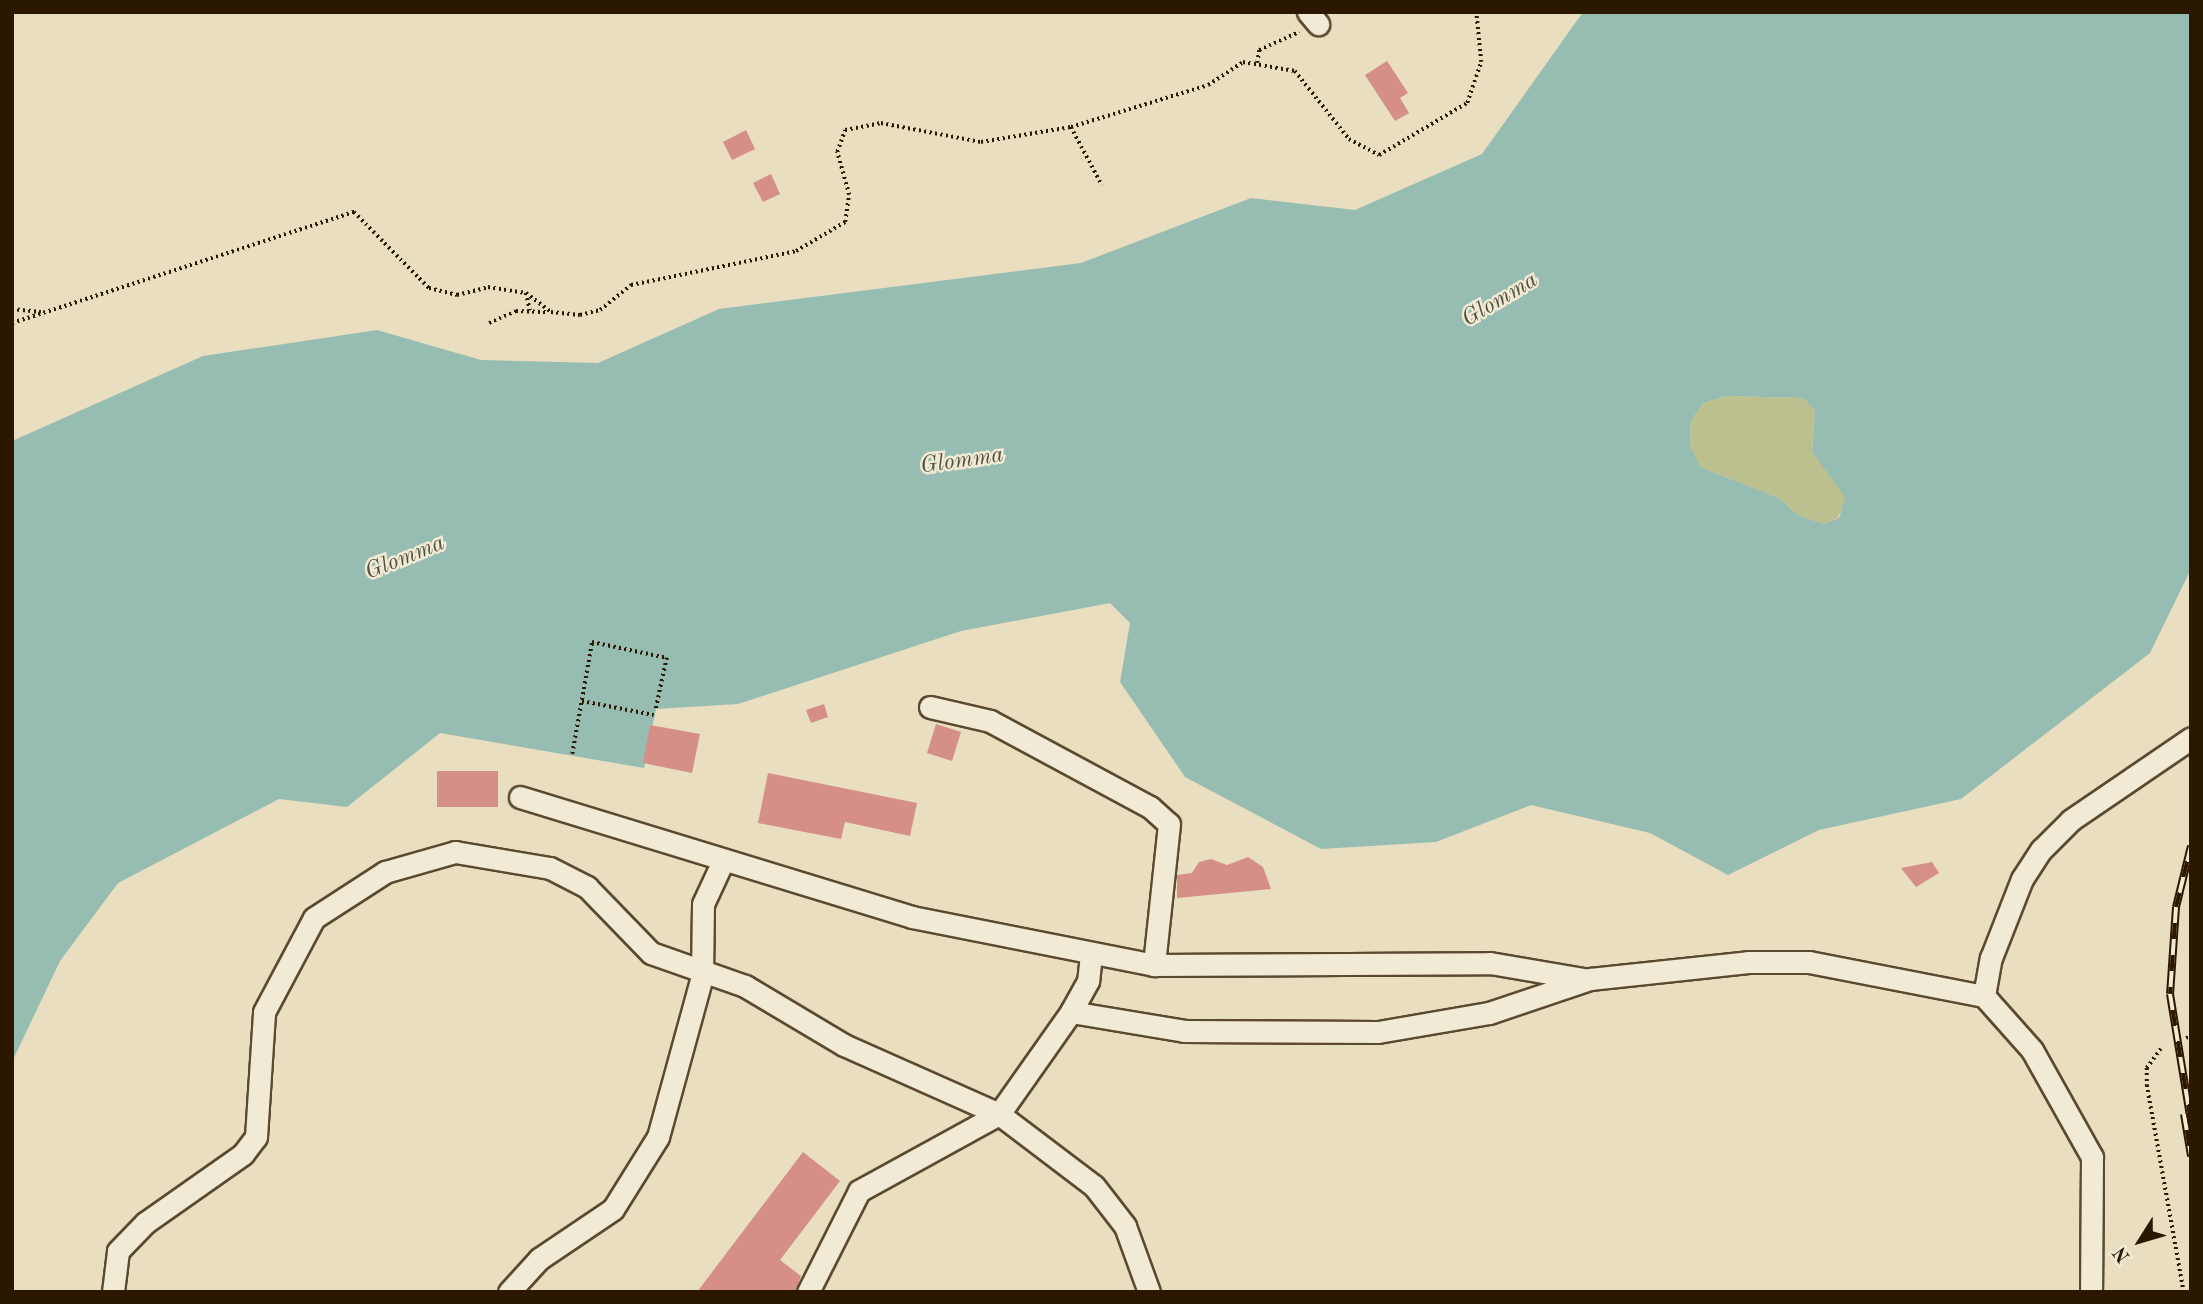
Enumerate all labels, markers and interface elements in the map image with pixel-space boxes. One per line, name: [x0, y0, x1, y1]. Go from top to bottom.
water label: Glomma: [1457, 267, 1543, 333]
water label: Glomma: [919, 442, 1005, 480]
water label: Glomma: [361, 530, 449, 586]
north arrow: [2105, 1206, 2175, 1276]
text: N: [2111, 1242, 2135, 1265]

